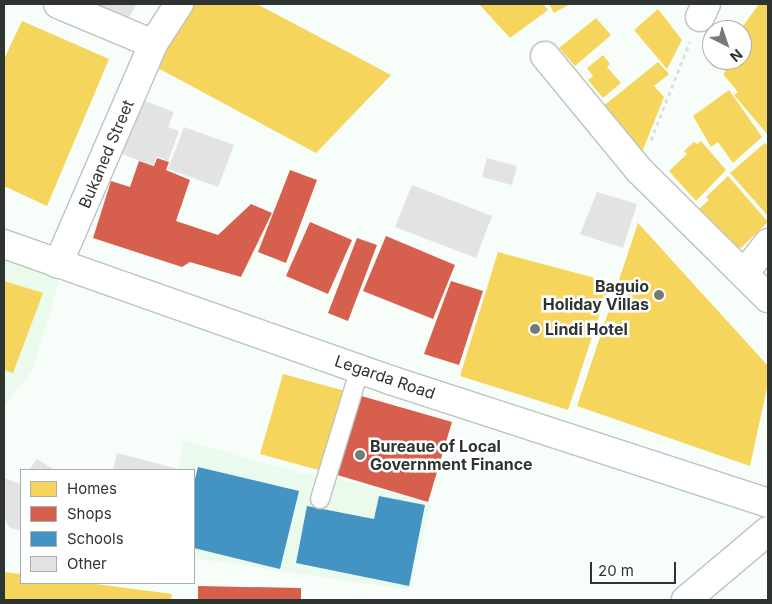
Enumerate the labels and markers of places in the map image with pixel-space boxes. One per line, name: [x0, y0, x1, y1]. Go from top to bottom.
place label: Baguio Holiday Villas: [543, 276, 649, 314]
marker: Baguio Holiday Villas: [653, 289, 665, 301]
place label: Lindi Hotel: [545, 319, 628, 339]
marker: Lindi Hotel: [529, 323, 541, 335]
place label: Bureaue of Local Government Finance: [370, 436, 533, 474]
marker: Bureaue of Local Government Finance: [354, 449, 366, 461]

